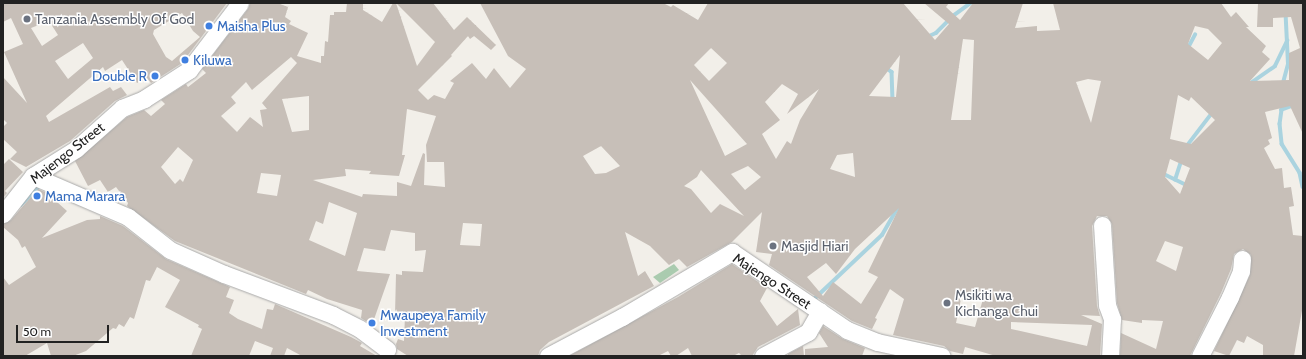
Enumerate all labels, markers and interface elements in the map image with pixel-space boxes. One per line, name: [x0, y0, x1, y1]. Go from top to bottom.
place label: Tanzania Assembly Of God: [35, 11, 194, 27]
marker: Tanzania Assembly Of God: [22, 14, 32, 24]
place label: Maisha Plus: [217, 18, 286, 34]
marker: Maisha Plus: [204, 21, 214, 31]
place label: Kiluwa: [193, 52, 232, 68]
marker: Kiluwa: [180, 55, 190, 65]
place label: Double R: [92, 68, 147, 84]
marker: Double R: [150, 71, 160, 81]
street label: Majengo Street: [26, 119, 108, 187]
place label: Mama Marara: [45, 188, 125, 204]
marker: Mama Marara: [32, 191, 42, 201]
place label: Masjid Hiari: [781, 238, 848, 254]
marker: Masjid Hiari: [768, 241, 778, 251]
street label: Majengo Street: [730, 250, 814, 312]
place label: Msikiti wa Kichanga Chui: [955, 287, 1038, 320]
marker: Msikiti wa Kichanga Chui: [942, 298, 952, 308]
place label: Mwaupeya Family Investment: [380, 307, 486, 340]
scale bar: [18, 317, 111, 343]
marker: Mwaupeya Family Investment: [367, 318, 377, 328]
text: 50 m: [23, 324, 51, 339]

